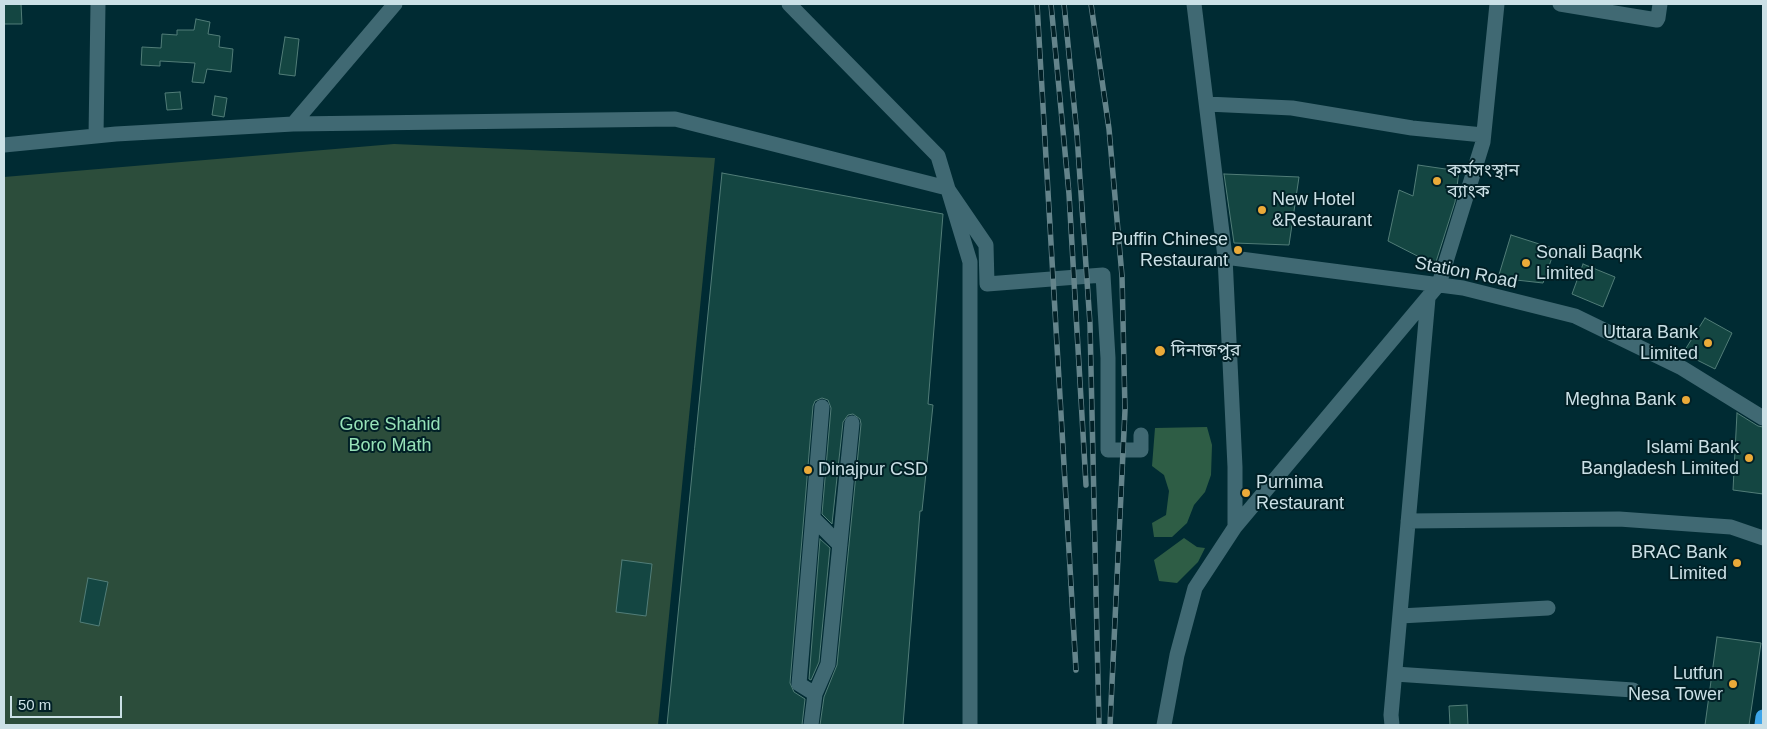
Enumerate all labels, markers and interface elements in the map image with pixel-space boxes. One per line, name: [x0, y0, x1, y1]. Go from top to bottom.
place label: কর্মসংস্থান ব্যাংক: [1447, 160, 1519, 202]
marker: কর্মসংস্থান ব্যাংক: [1431, 175, 1443, 187]
place label: New Hotel &Restaurant: [1272, 189, 1372, 232]
marker: New Hotel &Restaurant: [1256, 204, 1268, 216]
place label: Puffin Chinese Restaurant: [1111, 229, 1228, 272]
place label: Sonali Baqnk Limited: [1536, 242, 1642, 284]
marker: Puffin Chinese Restaurant: [1232, 244, 1244, 256]
street label: Station Road: [1413, 252, 1519, 294]
marker: Sonali Baqnk Limited: [1520, 257, 1532, 269]
place label: Uttara Bank Limited: [1603, 322, 1698, 364]
marker: Uttara Bank Limited: [1702, 337, 1714, 349]
place label: দিনাজপুর: [1171, 340, 1240, 362]
marker: দিনাজপুর: [1153, 344, 1167, 358]
place label: Meghna Bank: [1565, 389, 1676, 411]
marker: Meghna Bank: [1680, 394, 1692, 406]
park label: Gore Shahid Boro Math: [339, 414, 441, 456]
place label: Islami Bank Bangladesh Limited: [1581, 437, 1739, 479]
marker: Islami Bank Bangladesh Limited: [1743, 452, 1755, 464]
place label: Dinajpur CSD: [818, 459, 928, 481]
marker: Dinajpur CSD: [802, 464, 814, 476]
place label: Purnima Restaurant: [1256, 472, 1344, 514]
marker: Purnima Restaurant: [1240, 487, 1252, 499]
place label: BRAC Bank Limited: [1631, 542, 1727, 584]
marker: BRAC Bank Limited: [1731, 557, 1743, 569]
place label: Lutfun Nesa Tower: [1628, 663, 1723, 706]
marker: Lutfun Nesa Tower: [1727, 678, 1739, 690]
scale bar: [12, 686, 125, 718]
text: 50 m: [18, 696, 51, 713]

